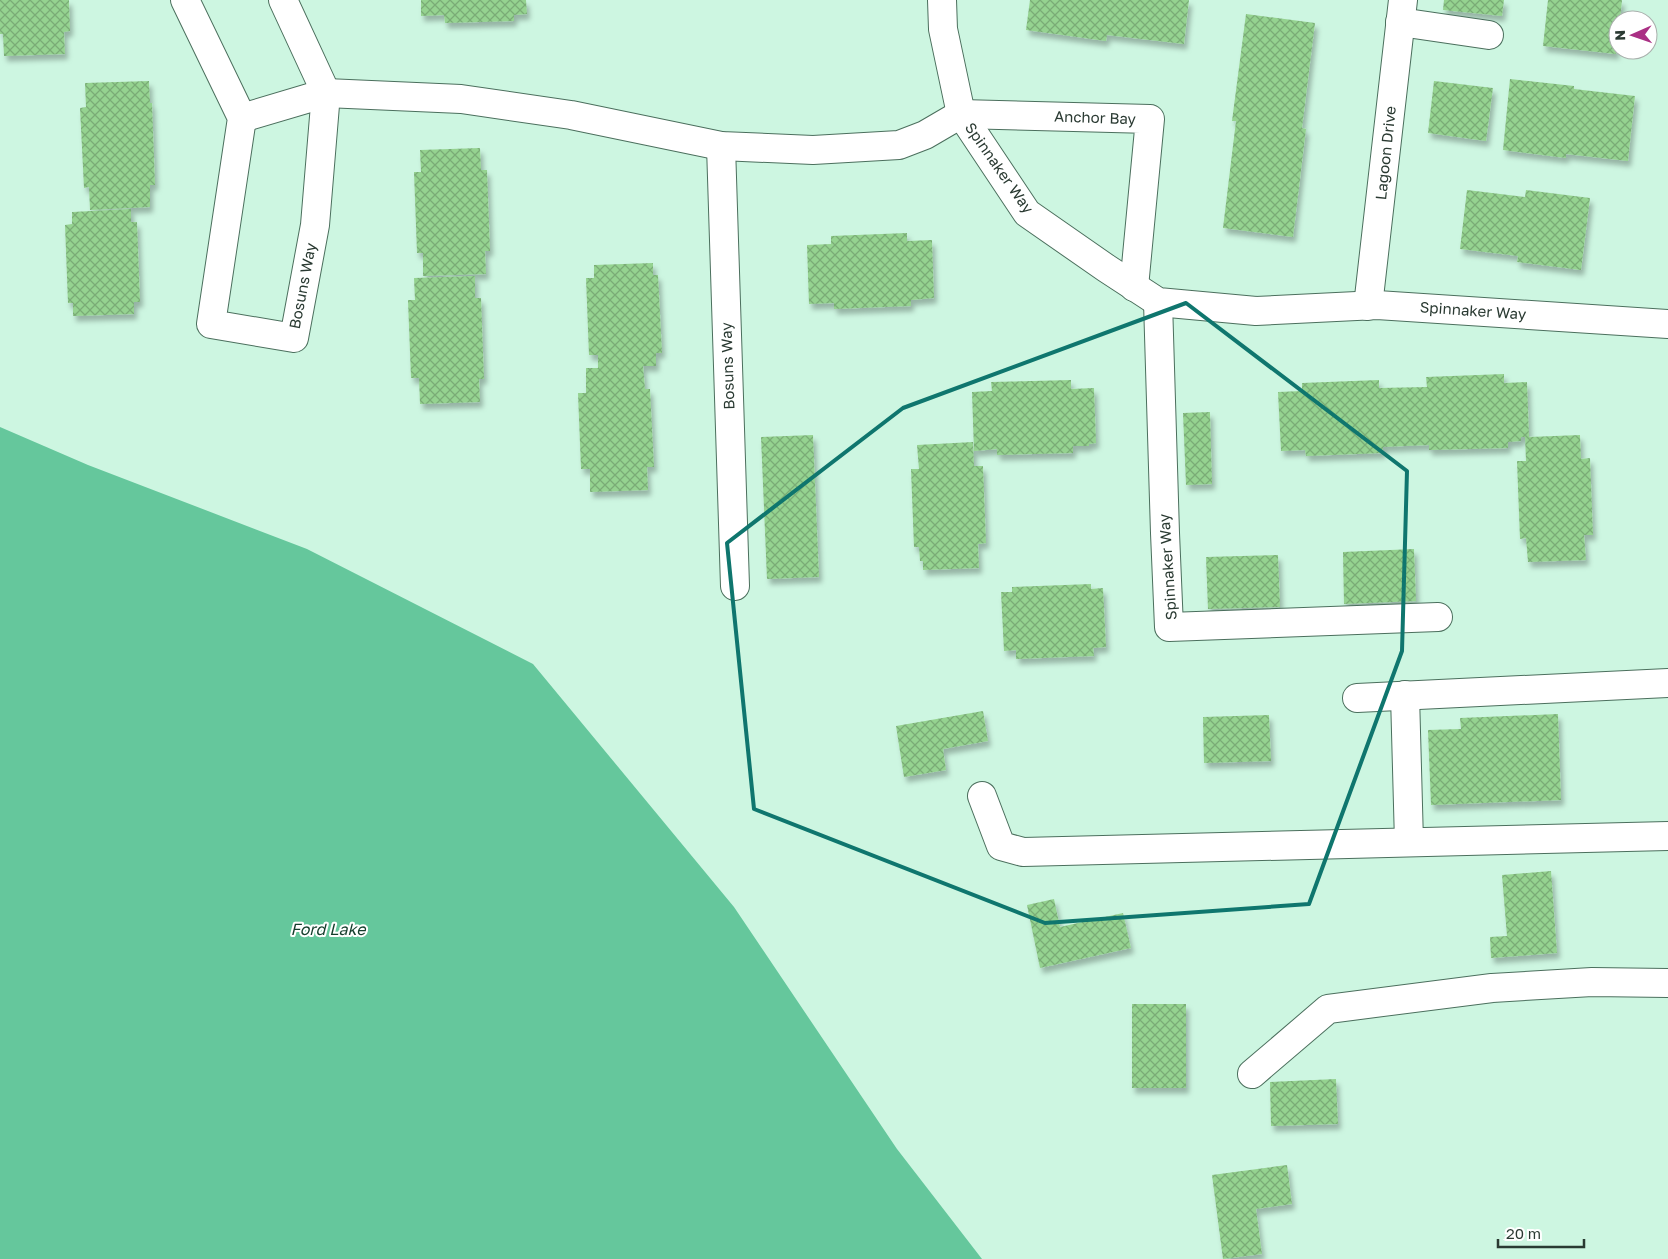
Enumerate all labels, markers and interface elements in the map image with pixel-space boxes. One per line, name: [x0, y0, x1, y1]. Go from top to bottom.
north arrow: [1608, 10, 1658, 60]
text: N: [1611, 30, 1628, 41]
street label: Lagoon Drive: [1371, 105, 1399, 201]
street label: Anchor Bay: [1054, 107, 1137, 127]
street label: Spinnaker Way: [962, 119, 1038, 217]
street label: Bosuns Way: [285, 241, 319, 330]
street label: Spinnaker Way: [1419, 297, 1527, 323]
street label: Bosuns Way: [716, 321, 738, 410]
street label: Spinnaker Way: [1154, 513, 1180, 621]
water label: Ford Lake: [290, 919, 367, 939]
scale bar: [1498, 1216, 1584, 1248]
text: 20 m: [1506, 1224, 1541, 1242]

